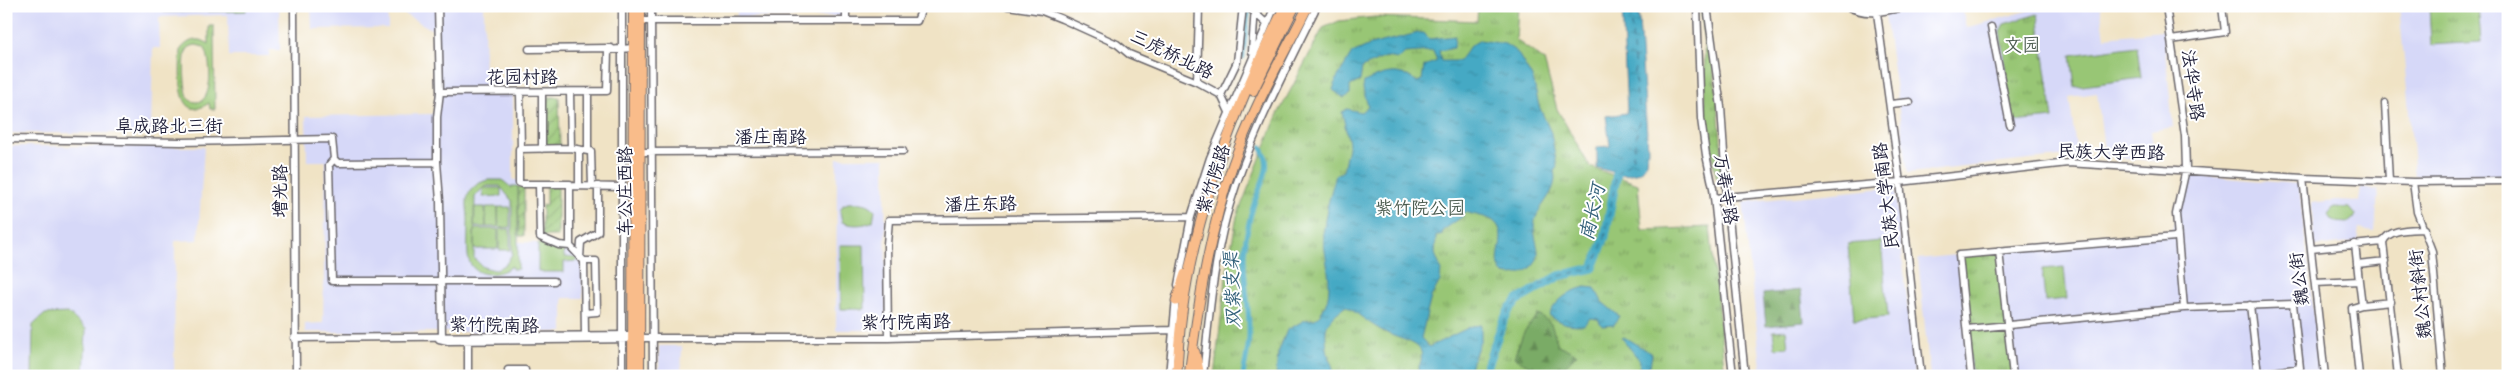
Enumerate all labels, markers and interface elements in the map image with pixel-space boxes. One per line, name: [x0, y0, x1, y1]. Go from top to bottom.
street label: 三虎桥北路: [1127, 24, 1217, 84]
park label: 文园: [2004, 34, 2040, 56]
street label: 法华寺路: [2177, 48, 2209, 122]
street label: 花园村路: [486, 66, 558, 88]
street label: 阜成路北三街: [115, 115, 223, 137]
street label: 潘庄南路: [735, 126, 807, 148]
street label: 民族大学西路: [2057, 140, 2165, 164]
street label: 紫竹院路: [1191, 141, 1235, 217]
street label: 民族大学南路: [1869, 141, 1903, 251]
street label: 车公庄西路: [614, 146, 636, 236]
street label: 万寿寺路: [1710, 152, 1742, 226]
street label: 增光路: [269, 164, 291, 218]
water label: 南长河: [1574, 179, 1610, 242]
street label: 潘庄东路: [945, 192, 1017, 216]
park label: 紫竹院公园: [1375, 197, 1465, 219]
street label: 魏公村斜街: [2404, 248, 2436, 340]
water label: 双紫支渠: [1219, 250, 1245, 328]
street label: 魏公街: [2285, 251, 2313, 307]
street label: 紫竹院南路: [861, 310, 951, 334]
street label: 紫竹院南路: [449, 313, 539, 337]

